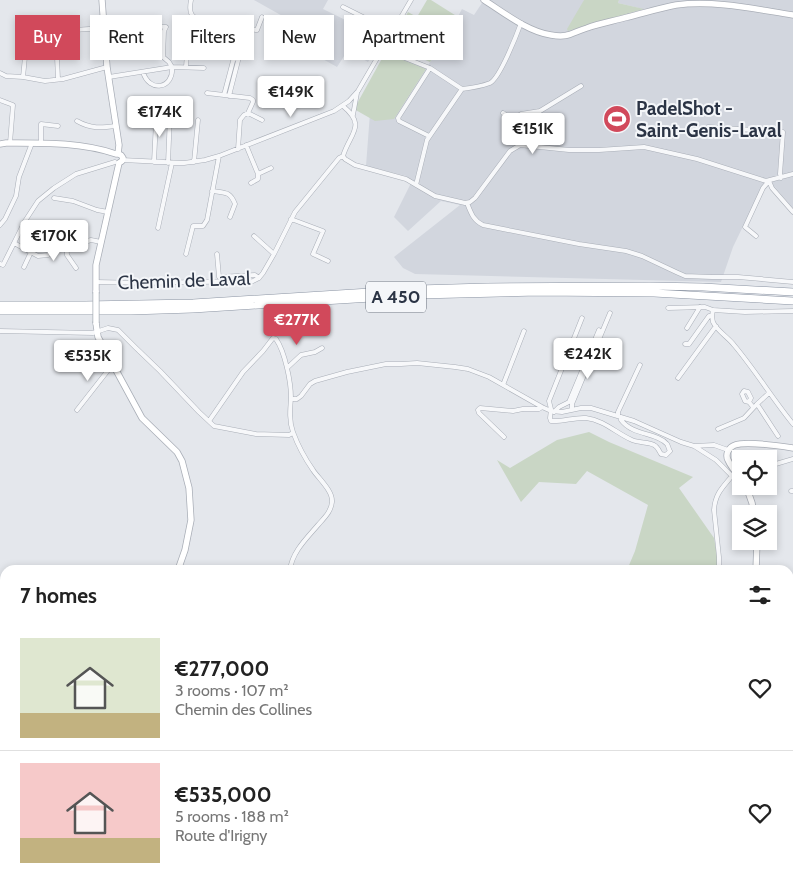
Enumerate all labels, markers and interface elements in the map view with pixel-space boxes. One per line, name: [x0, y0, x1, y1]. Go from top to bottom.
chip: Buy: [15, 15, 80, 60]
chip: Rent: [90, 15, 162, 60]
chip: Filters: [172, 15, 254, 60]
chip: New: [264, 15, 334, 60]
chip: Apartment: [344, 15, 463, 60]
pin: €149K: [256, 76, 326, 118]
text: €149K: [268, 82, 314, 101]
pin: €174K: [125, 96, 195, 138]
place label: PadelShot - Saint-Genis-Laval: [636, 97, 782, 142]
text: €174K: [138, 102, 182, 121]
sports icon: PadelShot - Saint-Genis-Laval: [602, 104, 632, 134]
pin: €151K: [498, 112, 568, 155]
text: €151K: [513, 119, 553, 138]
pin: €170K: [19, 220, 89, 262]
text: €170K: [31, 226, 77, 245]
street label: Chemin de Laval: [117, 267, 251, 294]
road number: A 450: [366, 282, 426, 312]
pin: €277K: [262, 304, 332, 346]
text: €277K: [274, 310, 320, 329]
pin: €242K: [553, 338, 623, 380]
pin: €535K: [53, 340, 123, 382]
text: €242K: [564, 344, 612, 363]
text: €535K: [65, 346, 111, 365]
map controls: [732, 450, 777, 550]
button: locate: [732, 450, 777, 495]
button: layers: [732, 505, 777, 550]
icon: filters: [746, 581, 774, 609]
text: 7 homes: [20, 583, 97, 608]
text: €277,000: [175, 656, 269, 681]
icon: home: [60, 658, 120, 718]
icon: heart: [746, 674, 774, 702]
text: 3 rooms · 107 m²: [175, 681, 289, 700]
text: Chemin des Collines: [175, 700, 312, 719]
text: €535,000: [175, 782, 272, 807]
icon: home: [60, 783, 120, 843]
icon: heart: [746, 799, 774, 827]
text: 5 rooms · 188 m²: [175, 807, 289, 826]
text: Route d'Irigny: [175, 826, 267, 845]

